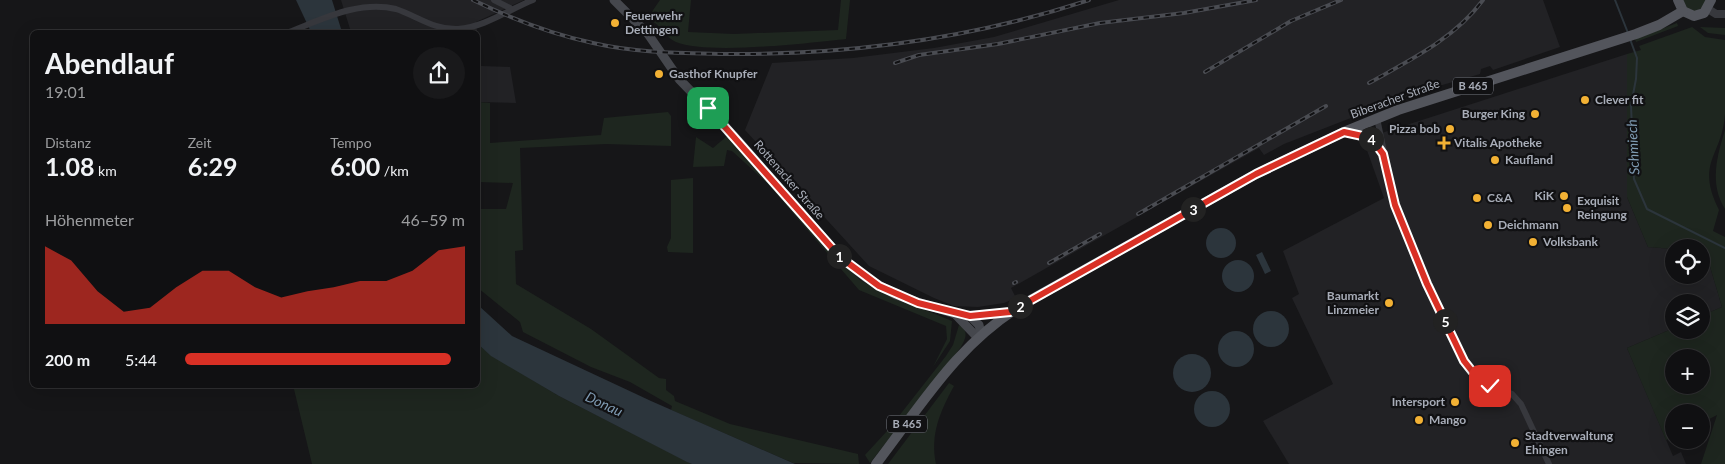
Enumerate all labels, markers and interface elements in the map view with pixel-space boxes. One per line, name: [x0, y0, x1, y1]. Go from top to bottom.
place label: Feuerwehr Dettingen: [625, 8, 683, 37]
marker: Feuerwehr Dettingen: [609, 17, 621, 29]
text: Abendlauf: [45, 46, 174, 80]
button: share: [413, 47, 465, 99]
place label: Gasthof Knupfer: [669, 66, 758, 81]
marker: Gasthof Knupfer: [653, 68, 665, 80]
street label: Biberacher Straße: [1348, 75, 1441, 122]
road number: B 465: [1453, 78, 1493, 94]
text: 19:01: [45, 82, 86, 101]
pin: [687, 87, 729, 129]
place label: Clever fit: [1595, 92, 1644, 107]
icon: arrive: [694, 94, 722, 122]
marker: Clever fit: [1579, 94, 1591, 106]
place label: Burger King: [1462, 106, 1526, 121]
marker: Burger King: [1529, 108, 1541, 120]
water label: Schmiech: [1623, 119, 1642, 175]
place label: Pizza bob: [1389, 121, 1440, 136]
marker: Pizza bob: [1444, 123, 1456, 135]
pin: 4: [1358, 126, 1384, 152]
text: 4: [1367, 131, 1376, 148]
text: Distanz: [45, 134, 91, 151]
text: Zeit: [188, 134, 212, 151]
text: Tempo: [330, 134, 372, 151]
place label: Vitalis Apotheke: [1453, 135, 1542, 150]
street label: Rottenacker Straße: [751, 137, 828, 222]
marker: Vitalis Apotheke: [1438, 137, 1450, 149]
text: 1.08: [45, 151, 94, 181]
text: 6:29: [188, 151, 238, 181]
text: 6:00: [330, 151, 380, 181]
place label: Kaufland: [1505, 152, 1553, 167]
marker: Kaufland: [1489, 154, 1501, 166]
text: km: [94, 162, 117, 179]
text: /km: [380, 162, 409, 179]
place label: KiK: [1535, 188, 1555, 203]
place label: C&A: [1487, 190, 1513, 205]
marker: KiK: [1558, 190, 1570, 202]
marker: C&A: [1471, 192, 1483, 204]
place label: Exquisit Reingung: [1577, 193, 1627, 222]
pin: 3: [1180, 196, 1206, 222]
text: 3: [1189, 201, 1198, 218]
marker: Exquisit Reingung: [1561, 202, 1573, 214]
text: Höhenmeter: [45, 210, 134, 229]
text: 46–59 m: [401, 210, 465, 229]
place label: Deichmann: [1498, 217, 1559, 232]
marker: Deichmann: [1482, 219, 1494, 231]
place label: Volksbank: [1542, 234, 1599, 249]
marker: Volksbank: [1527, 236, 1539, 248]
map controls: [1665, 239, 1710, 449]
button: locate: [1665, 239, 1710, 284]
pin: 1: [826, 244, 852, 268]
text: 1: [835, 248, 844, 265]
place label: Baumarkt Linzmeier: [1327, 288, 1380, 317]
pin: 2: [1008, 294, 1032, 318]
button: layers: [1665, 294, 1710, 339]
marker: Baumarkt Linzmeier: [1383, 297, 1395, 309]
text: 2: [1016, 298, 1025, 315]
pin: 5: [1432, 308, 1458, 334]
text: 5: [1441, 313, 1450, 330]
button: +: [1665, 349, 1710, 394]
text: 200 m: [45, 350, 90, 369]
text: 5:44: [125, 350, 157, 369]
pin: [1469, 365, 1511, 407]
icon: check: [1476, 372, 1504, 400]
water label: Donau: [583, 388, 626, 420]
place label: Intersport: [1392, 394, 1446, 409]
marker: Intersport: [1449, 396, 1461, 408]
button: −: [1665, 404, 1710, 449]
place label: Mango: [1429, 412, 1466, 427]
marker: Mango: [1413, 414, 1425, 426]
road number: B 465: [887, 416, 927, 432]
place label: Stadtverwaltung Ehingen: [1525, 428, 1614, 457]
marker: Stadtverwaltung Ehingen: [1509, 437, 1521, 449]

